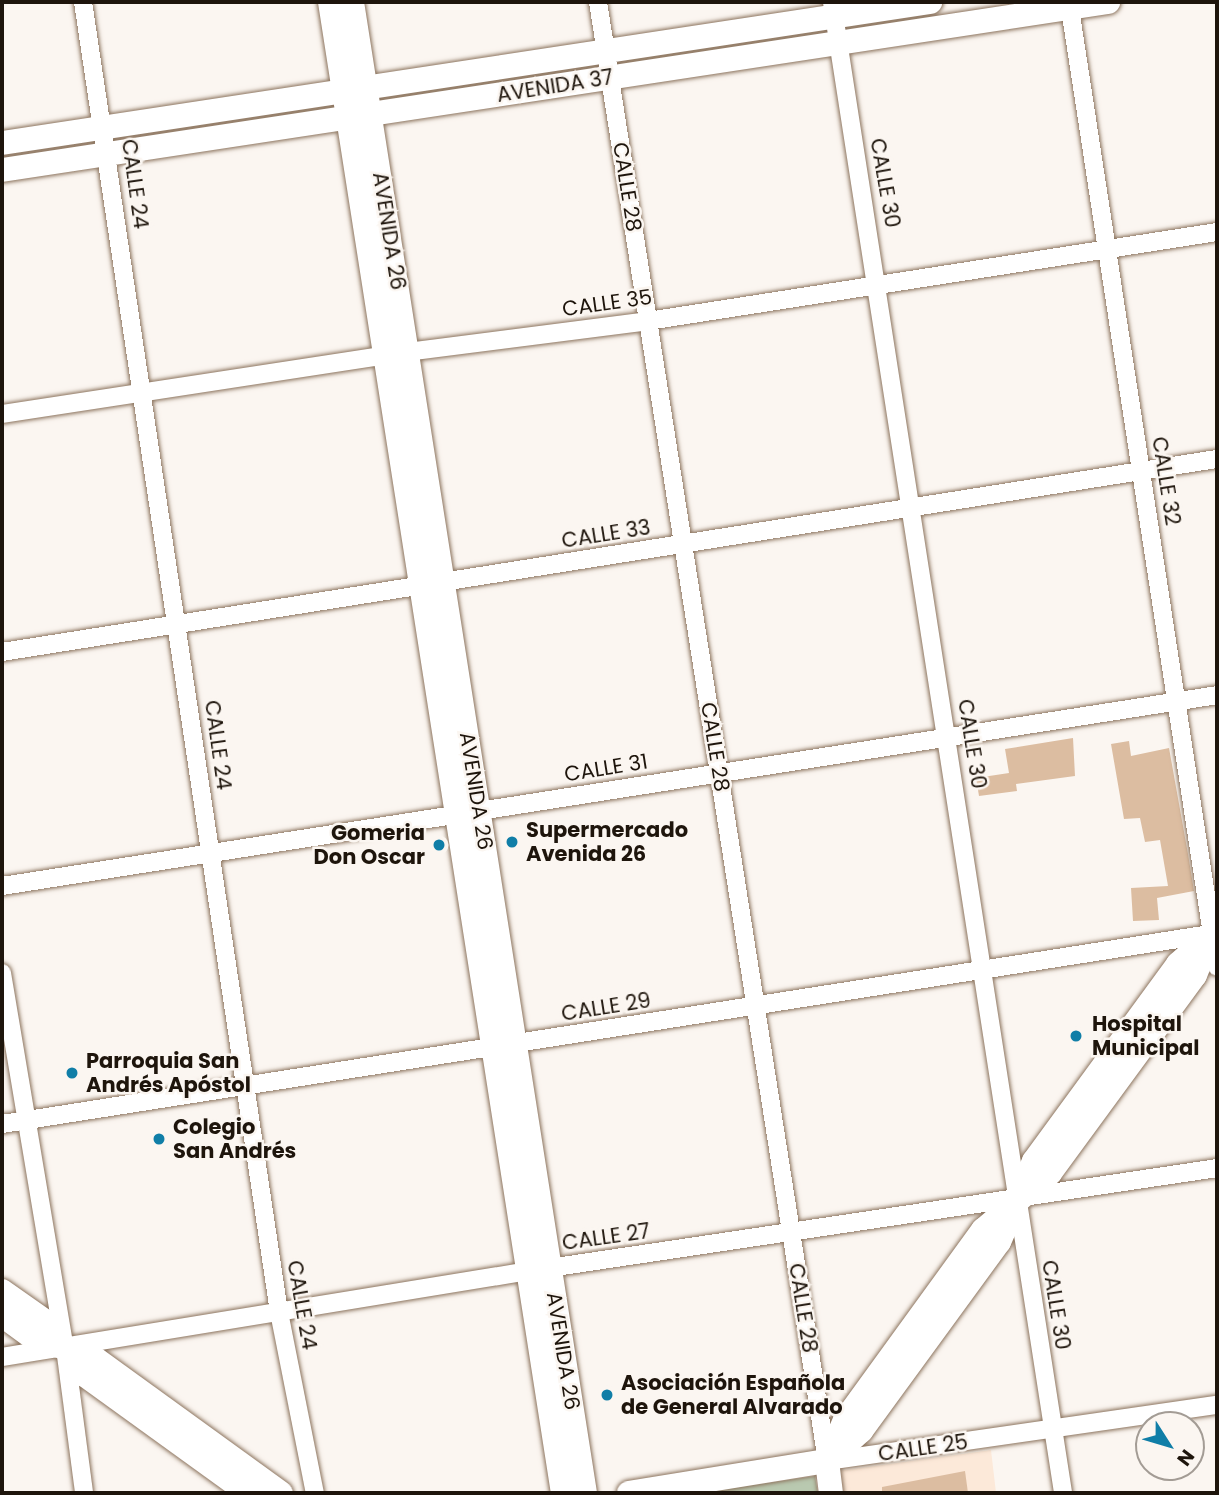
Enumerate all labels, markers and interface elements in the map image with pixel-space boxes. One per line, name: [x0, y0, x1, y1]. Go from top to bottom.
street label: AVENIDA 37: [495, 64, 615, 108]
street label: CALLE 30: [865, 136, 905, 230]
street label: CALLE 24: [116, 138, 154, 230]
street label: CALLE 28: [607, 140, 647, 234]
street label: AVENIDA 26: [367, 170, 411, 292]
street label: CALLE 35: [560, 284, 654, 322]
street label: CALLE 32: [1147, 435, 1185, 527]
street label: CALLE 33: [560, 515, 652, 553]
street label: CALLE 30: [952, 697, 992, 791]
street label: CALLE 24: [199, 699, 237, 791]
street label: CALLE 28: [695, 700, 735, 794]
street label: AVENIDA 26: [454, 730, 498, 852]
street label: CALLE 31: [563, 749, 649, 787]
place label: Supermercado Avenida 26: [526, 817, 688, 867]
place label: Gomeria Don Oscar: [314, 820, 425, 870]
marker: Supermercado Avenida 26: [504, 834, 520, 850]
marker: Gomeria Don Oscar: [431, 837, 447, 853]
street label: CALLE 29: [559, 988, 653, 1026]
place label: Hospital Municipal: [1092, 1011, 1199, 1061]
marker: Hospital Municipal: [1066, 1026, 1086, 1046]
place label: Parroquia San Andrés Apóstol: [86, 1048, 251, 1098]
marker: Parroquia San Andrés Apóstol: [64, 1065, 80, 1081]
place label: Colegio San Andrés: [173, 1114, 296, 1164]
marker: Colegio San Andrés: [151, 1131, 167, 1147]
street label: CALLE 27: [560, 1218, 652, 1256]
street label: CALLE 24: [282, 1258, 322, 1352]
street label: CALLE 30: [1036, 1258, 1076, 1352]
street label: CALLE 28: [783, 1261, 823, 1355]
street label: AVENIDA 26: [541, 1290, 585, 1412]
place label: Asociación Española de General Alvarado: [621, 1370, 845, 1420]
marker: Asociación Española de General Alvarado: [599, 1387, 615, 1403]
north arrow: [1135, 1411, 1205, 1481]
street label: CALLE 25: [877, 1429, 969, 1467]
text: N: [1170, 1444, 1201, 1472]

